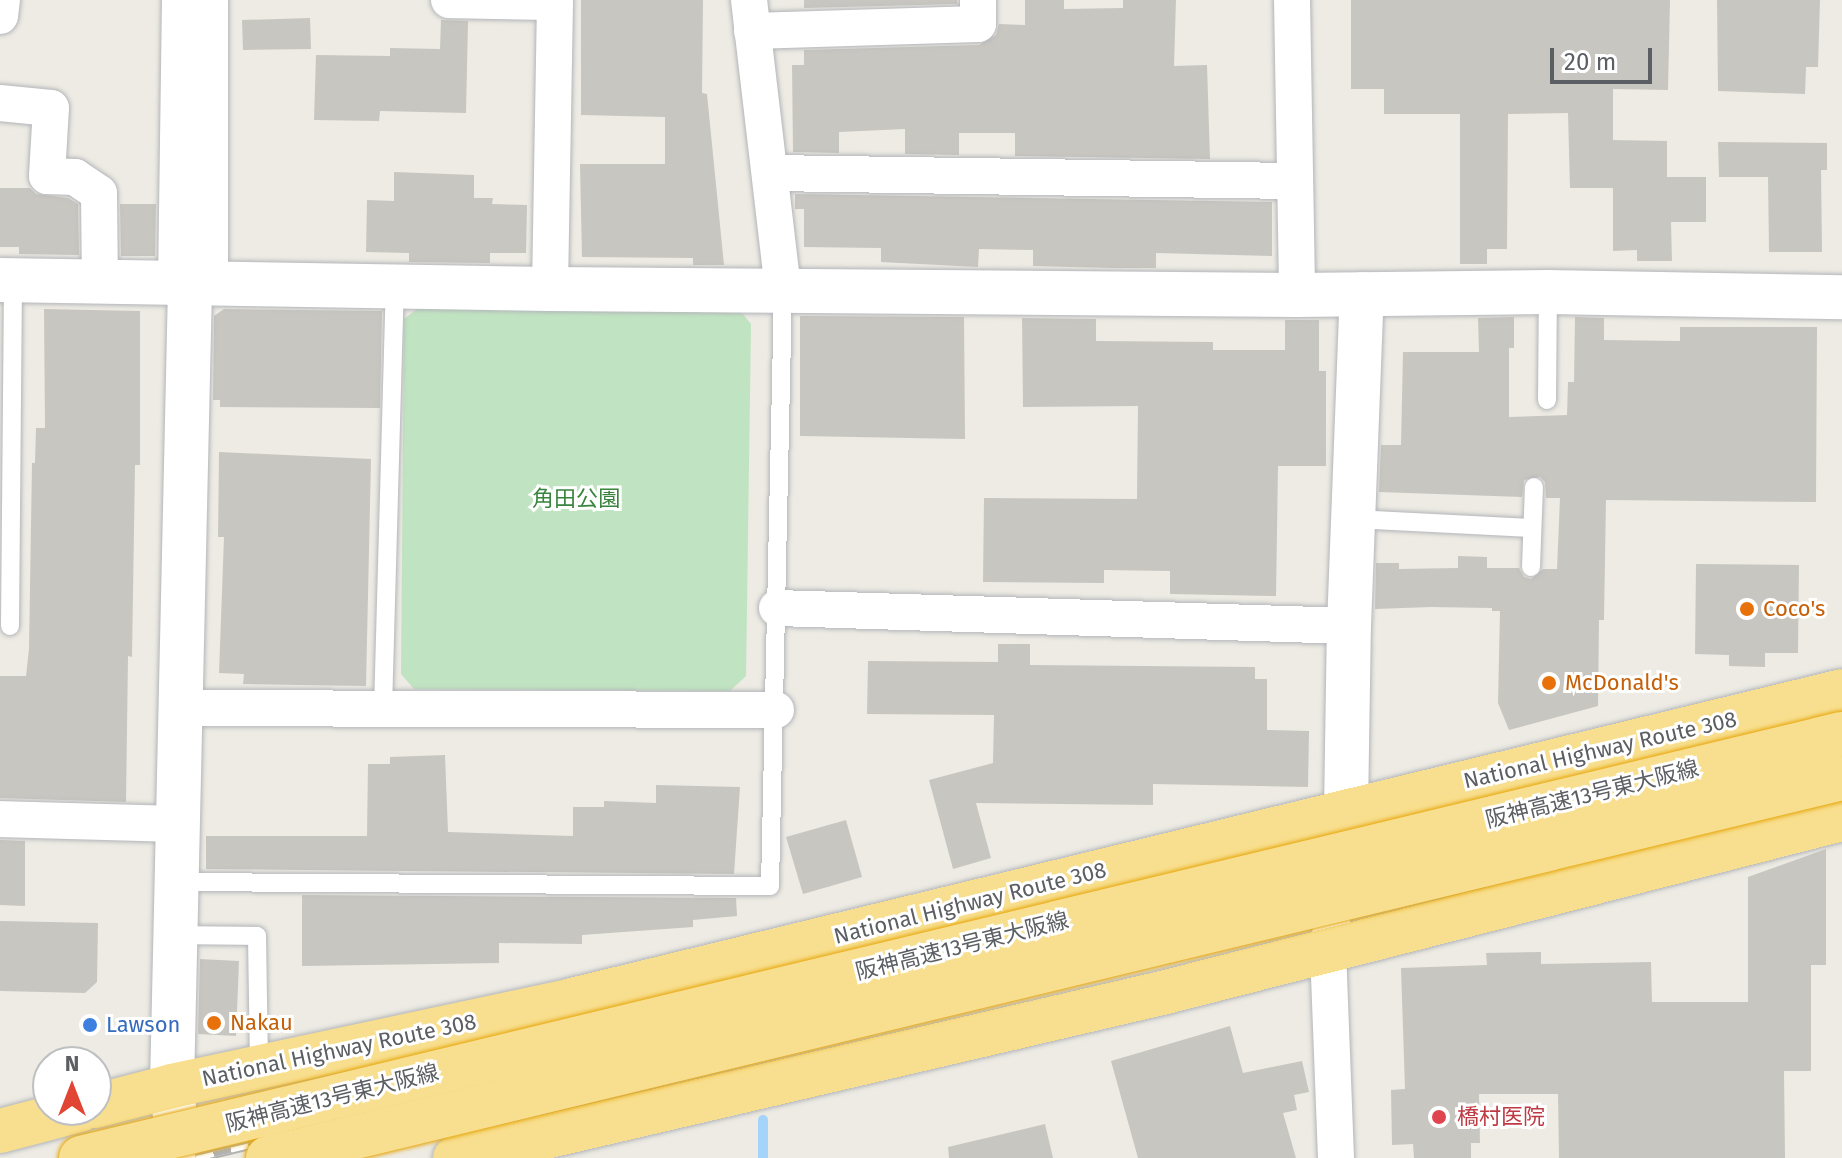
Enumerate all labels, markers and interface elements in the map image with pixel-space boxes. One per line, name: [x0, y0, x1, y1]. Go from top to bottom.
scale bar: [1554, 32, 1656, 82]
text: 20 m: [1564, 48, 1616, 76]
park label: 角田公園: [532, 486, 620, 512]
place label: Coco's: [1763, 596, 1825, 622]
marker: Coco's: [1738, 600, 1756, 618]
place label: McDonald's: [1565, 670, 1679, 696]
marker: McDonald's: [1540, 674, 1558, 692]
street label: National Highway Route 308: [1461, 706, 1739, 794]
street label: 阪神高速13号東大阪線: [1483, 755, 1701, 833]
street label: National Highway Route 308: [831, 856, 1109, 950]
street label: 阪神高速13号東大阪線: [853, 907, 1071, 985]
street label: National Highway Route 308: [199, 1008, 479, 1092]
place label: Nakau: [230, 1010, 293, 1036]
place label: Lawson: [106, 1012, 180, 1038]
marker: Nakau: [205, 1014, 223, 1032]
marker: Lawson: [81, 1016, 99, 1034]
north arrow: [32, 1046, 112, 1126]
text: N: [65, 1050, 79, 1077]
street label: 阪神高速13号東大阪線: [223, 1059, 441, 1137]
place label: 橋村医院: [1457, 1104, 1545, 1130]
marker: 橋村医院: [1428, 1106, 1450, 1128]

